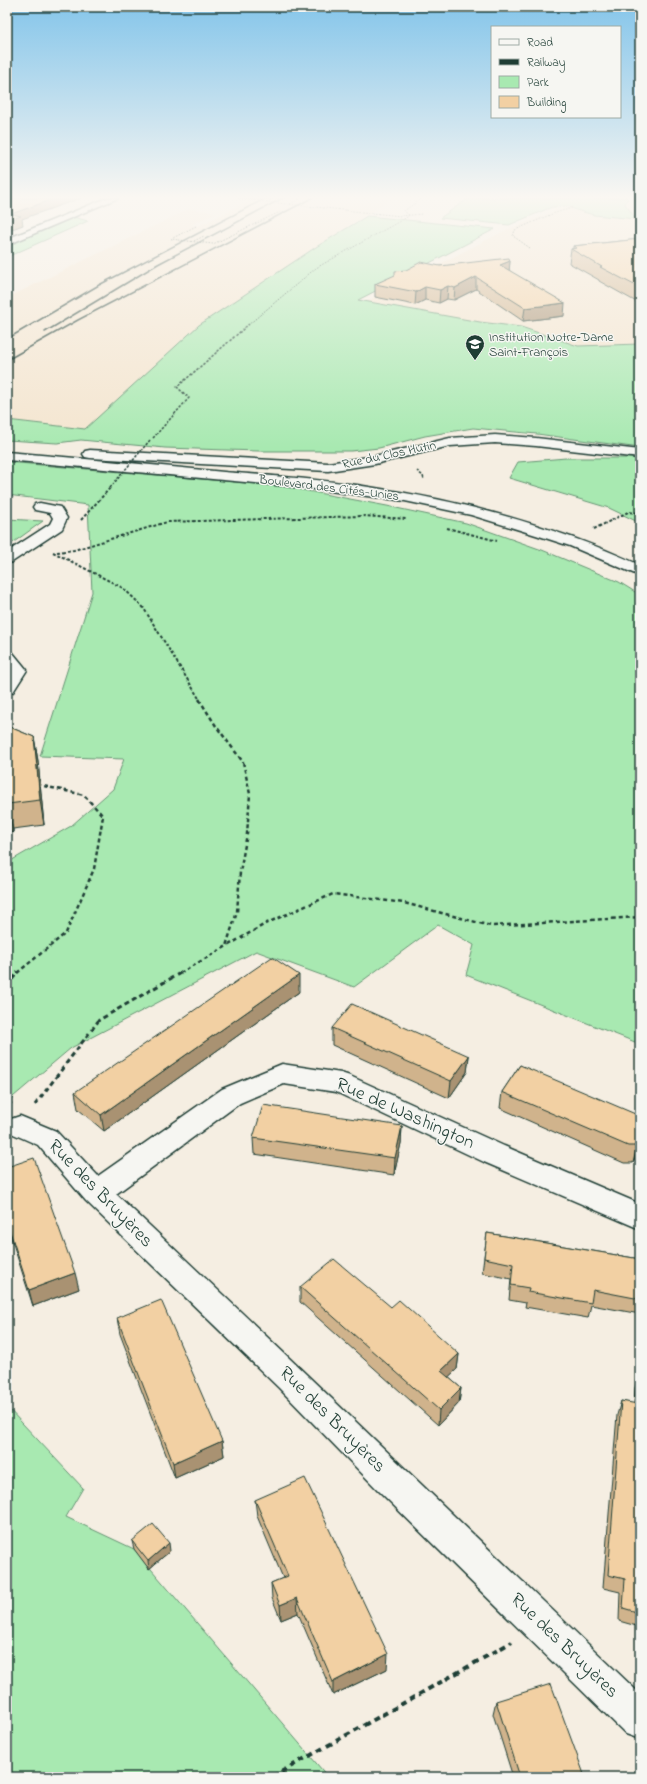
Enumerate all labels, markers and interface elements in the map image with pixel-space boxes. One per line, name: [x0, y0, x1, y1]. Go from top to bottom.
legend: [491, 26, 621, 118]
text: Road: [527, 34, 553, 52]
text: Railway: [527, 54, 566, 73]
text: Park: [527, 74, 549, 92]
text: Building: [526, 94, 566, 113]
place label: Institution Notre‐Dame Saint‐François: [489, 328, 613, 362]
school or university icon: Institution Notre‐Dame Saint‐François: [464, 333, 486, 361]
street label: Rue du Clos Hutin: [340, 436, 438, 474]
street label: Boulevard des Cités-Unies: [257, 470, 401, 506]
street label: Rue de Washington: [331, 1071, 479, 1158]
street label: Rue des Bruyères: [40, 1134, 159, 1255]
street label: Rue des Bruyères: [272, 1360, 392, 1480]
street label: Rue des Bruyères: [503, 1587, 624, 1706]

